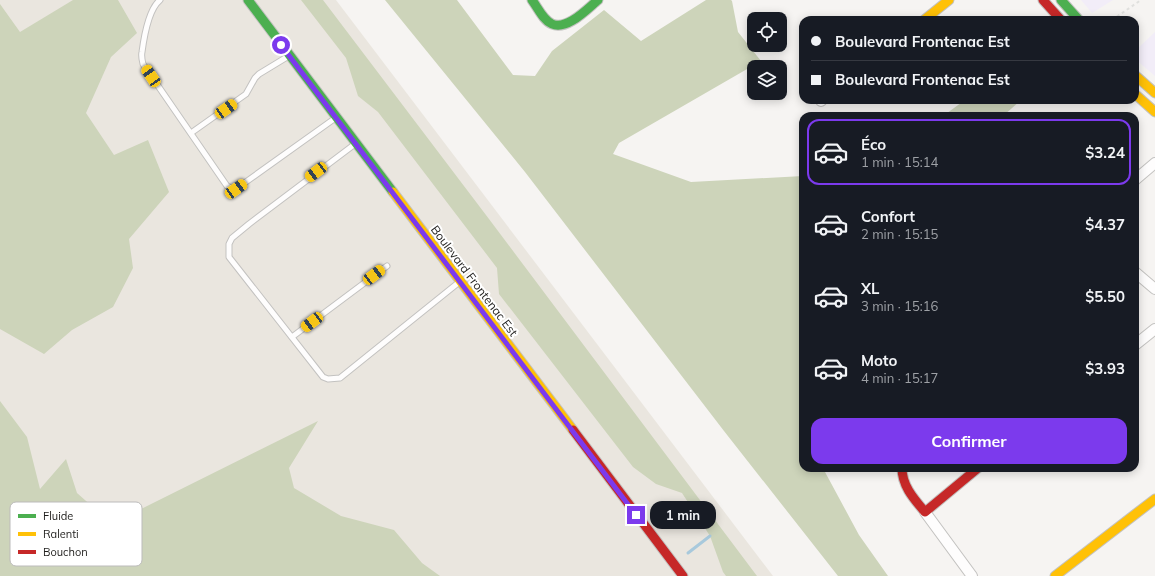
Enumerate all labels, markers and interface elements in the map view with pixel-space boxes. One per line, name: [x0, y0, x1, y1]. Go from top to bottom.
map controls: [747, 12, 787, 100]
button: locate: [747, 12, 787, 52]
text: Boulevard Frontenac Est: [835, 32, 1010, 51]
route start: [272, 36, 290, 54]
button: layers: [747, 60, 787, 100]
car: [139, 63, 163, 89]
text: Boulevard Frontenac Est: [835, 70, 1010, 89]
car: [213, 97, 239, 121]
icon: car: [813, 134, 849, 170]
text: Éco: [861, 135, 886, 154]
text: $3.24: [1085, 143, 1125, 162]
text: 1 min · 15:14: [861, 154, 938, 170]
car: [303, 160, 329, 184]
car: [223, 177, 249, 201]
icon: car: [813, 206, 849, 242]
text: Confort: [861, 207, 915, 226]
text: $4.37: [1085, 215, 1125, 234]
street label: Boulevard Frontenac Est: [428, 222, 521, 339]
text: 2 min · 15:15: [861, 226, 938, 242]
car: [361, 263, 387, 287]
icon: car: [813, 278, 849, 314]
text: XL: [861, 279, 879, 298]
text: $5.50: [1085, 287, 1125, 306]
text: 3 min · 15:16: [861, 298, 938, 314]
car: [299, 310, 325, 334]
icon: car: [813, 350, 849, 386]
text: Moto: [861, 351, 897, 370]
text: $3.93: [1085, 359, 1125, 378]
text: 4 min · 15:17: [861, 370, 938, 386]
button: Confirmer: [811, 418, 1127, 464]
callout: 1 min: [650, 501, 716, 529]
legend: [10, 502, 142, 566]
route end: [627, 506, 645, 524]
text: 1 min: [666, 507, 700, 523]
text: Fluide: [43, 509, 73, 523]
text: Ralenti: [43, 527, 79, 541]
text: Bouchon: [43, 545, 88, 559]

